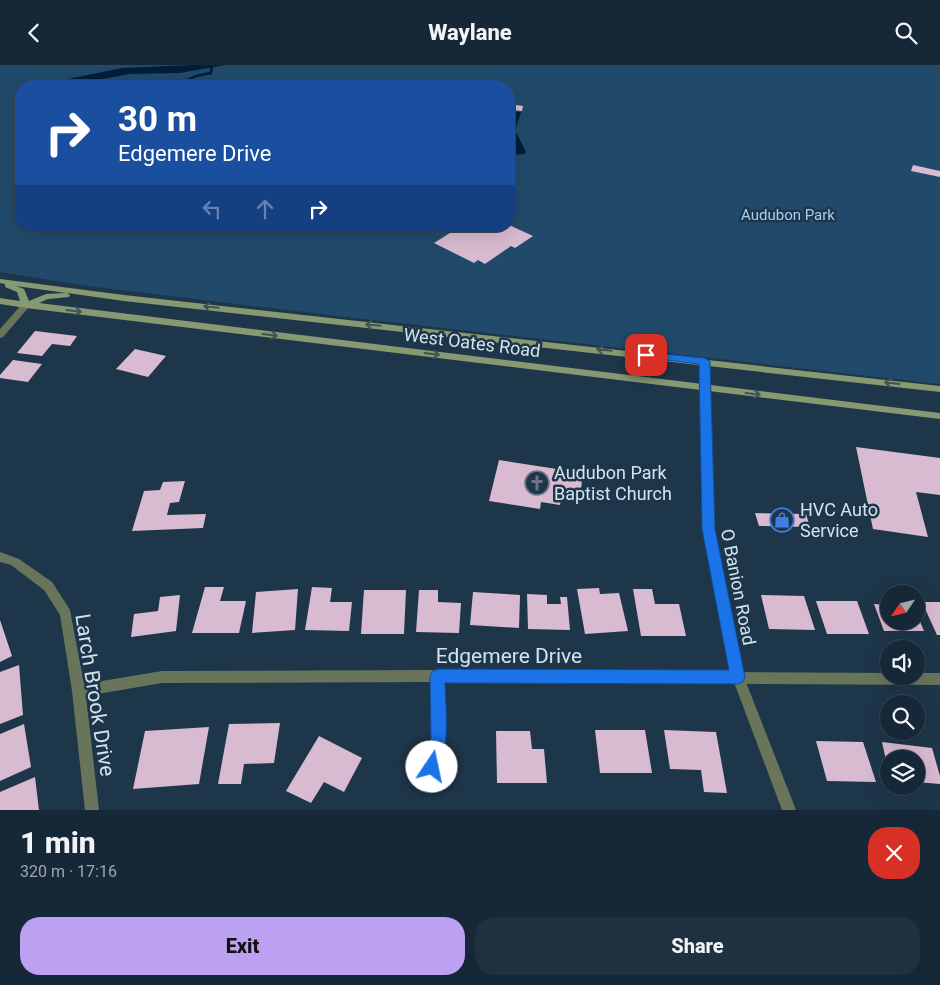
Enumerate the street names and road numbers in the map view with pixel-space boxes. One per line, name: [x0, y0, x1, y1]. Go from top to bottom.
street label: West Oates Road: [403, 324, 542, 361]
street label: O Banion Road: [717, 527, 760, 647]
street label: Larch Brook Drive: [70, 612, 120, 778]
street label: Edgemere Drive: [436, 644, 582, 668]

